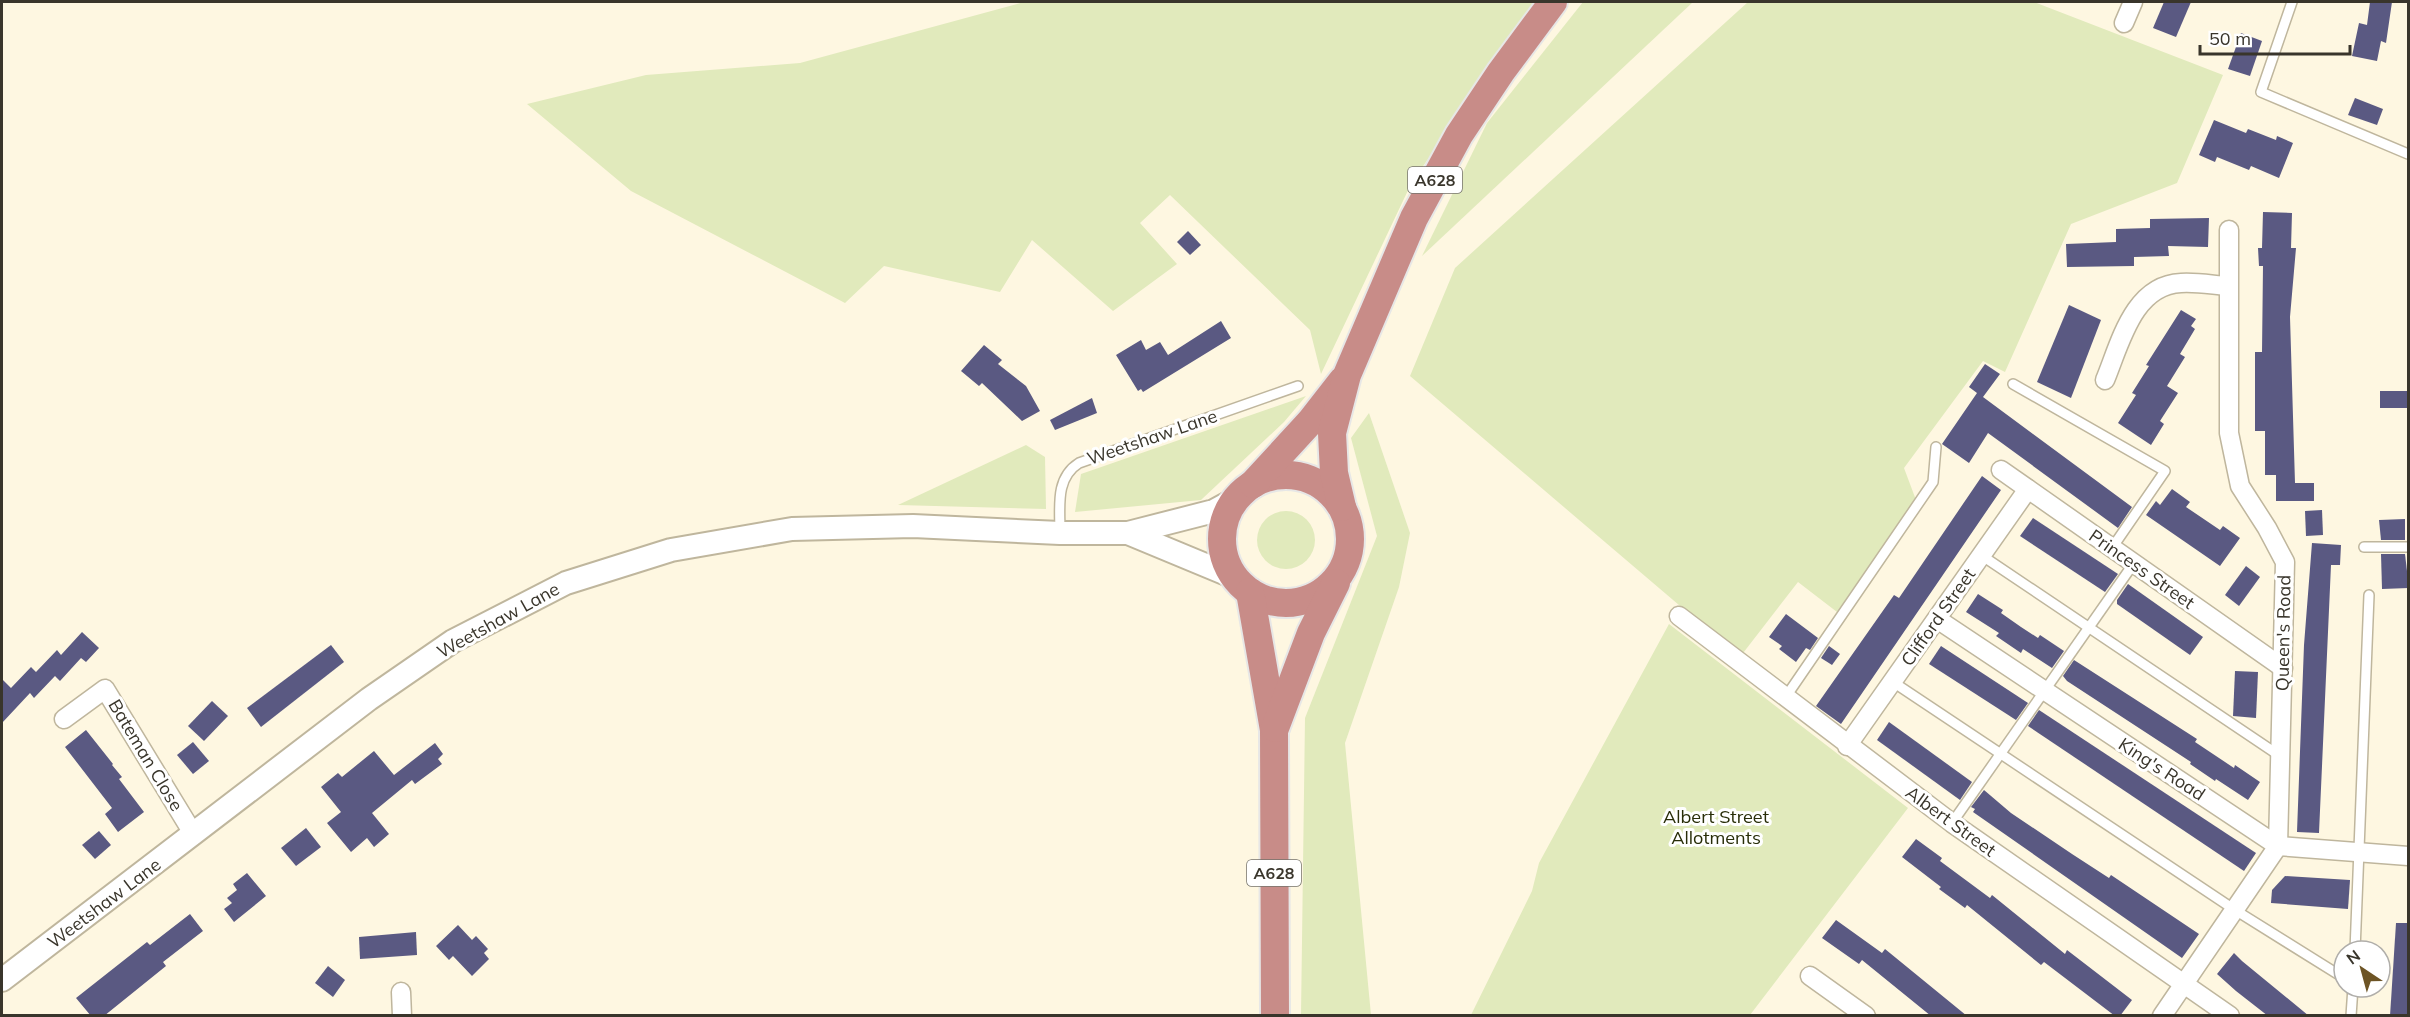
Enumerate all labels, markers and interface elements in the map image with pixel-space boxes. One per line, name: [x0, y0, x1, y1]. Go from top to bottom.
scale bar: [2200, 18, 2350, 56]
text: 50 m: [2209, 27, 2251, 50]
road number: A628: [1408, 167, 1462, 193]
street label: Weetshaw Lane: [1084, 404, 1220, 470]
street label: Princess Street: [2085, 524, 2199, 614]
street label: Clifford Street: [1896, 564, 1980, 670]
street label: Queen's Road: [2270, 575, 2296, 691]
street label: Weetshaw Lane: [433, 577, 563, 663]
street label: Bateman Close: [104, 695, 188, 815]
street label: King's Road: [2114, 732, 2210, 806]
street label: Albert Street: [1901, 781, 2001, 861]
park label: Albert Street Allotments: [1663, 805, 1769, 849]
street label: Weetshaw Lane: [43, 853, 165, 953]
road number: A628: [1247, 860, 1301, 886]
north arrow: [2332, 939, 2392, 999]
text: N: [2342, 945, 2364, 969]

